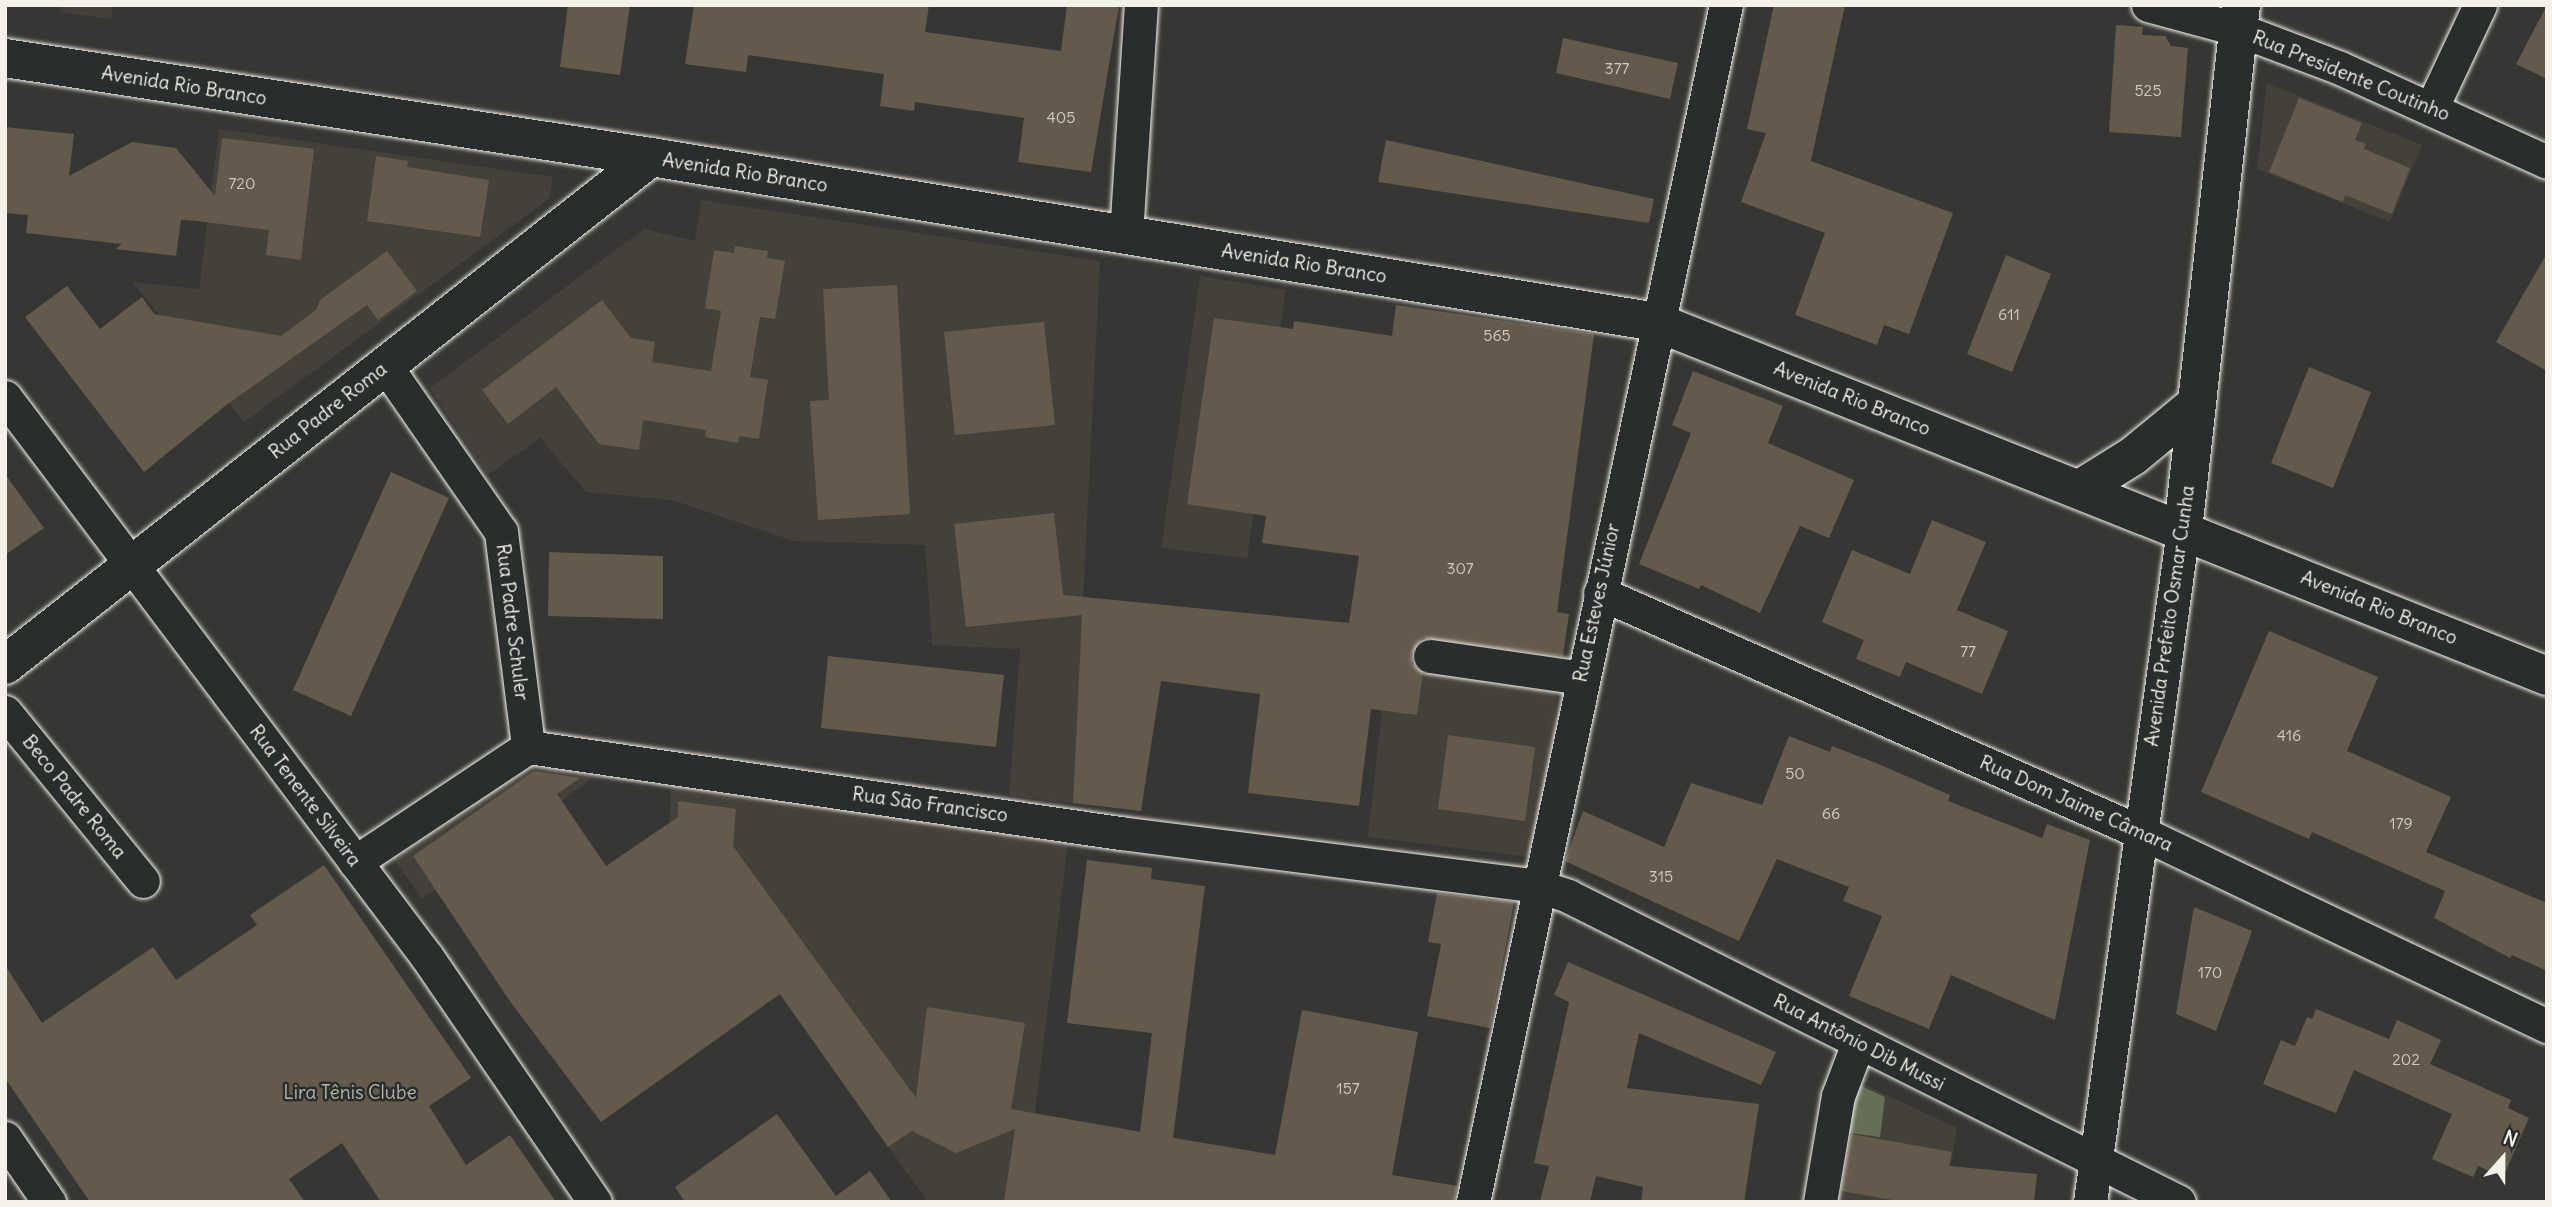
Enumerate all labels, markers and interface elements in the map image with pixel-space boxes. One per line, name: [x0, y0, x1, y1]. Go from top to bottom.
street label: Rua Presidente Coutinho: [2249, 26, 2453, 126]
house number: 377: [1605, 58, 1629, 78]
street label: Avenida Rio Branco: [100, 62, 268, 110]
house number: 525: [2134, 80, 2162, 100]
house number: 405: [1047, 107, 1075, 127]
street label: Avenida Rio Branco: [661, 149, 829, 197]
house number: 720: [228, 173, 256, 193]
street label: Avenida Rio Branco: [1220, 240, 1388, 288]
house number: 611: [1998, 304, 2020, 324]
house number: 565: [1483, 325, 1511, 345]
street label: Avenida Rio Branco: [1770, 357, 1934, 441]
street label: Rua Padre Roma: [265, 358, 391, 464]
street label: Avenida Prefeito Osmar Cunha: [2140, 484, 2200, 748]
street label: Rua Esteves Júnior: [1569, 522, 1625, 684]
street label: Rua Padre Schuler: [491, 542, 533, 702]
house number: 307: [1446, 558, 1474, 578]
street label: Avenida Rio Branco: [2297, 566, 2461, 650]
house number: 77: [1960, 641, 1976, 661]
street label: Rua Tenente Silveira: [244, 721, 366, 871]
house number: 416: [2277, 725, 2301, 745]
street label: Beco Padre Roma: [17, 731, 131, 863]
street label: Rua Dom Jaime Câmara: [1976, 751, 2176, 857]
house number: 50: [1785, 763, 1805, 783]
street label: Rua São Francisco: [851, 783, 1009, 827]
house number: 66: [1822, 803, 1840, 823]
house number: 179: [2389, 813, 2413, 833]
house number: 315: [1649, 866, 1673, 886]
house number: 170: [2198, 962, 2222, 982]
street label: Rua Antônio Dib Mussi: [1769, 990, 1949, 1096]
house number: 202: [2392, 1049, 2420, 1069]
house number: 157: [1336, 1078, 1360, 1098]
park label: Lira Tênis Clube: [283, 1082, 417, 1104]
north arrow: [2468, 1123, 2538, 1193]
text: N: [2500, 1125, 2521, 1152]

